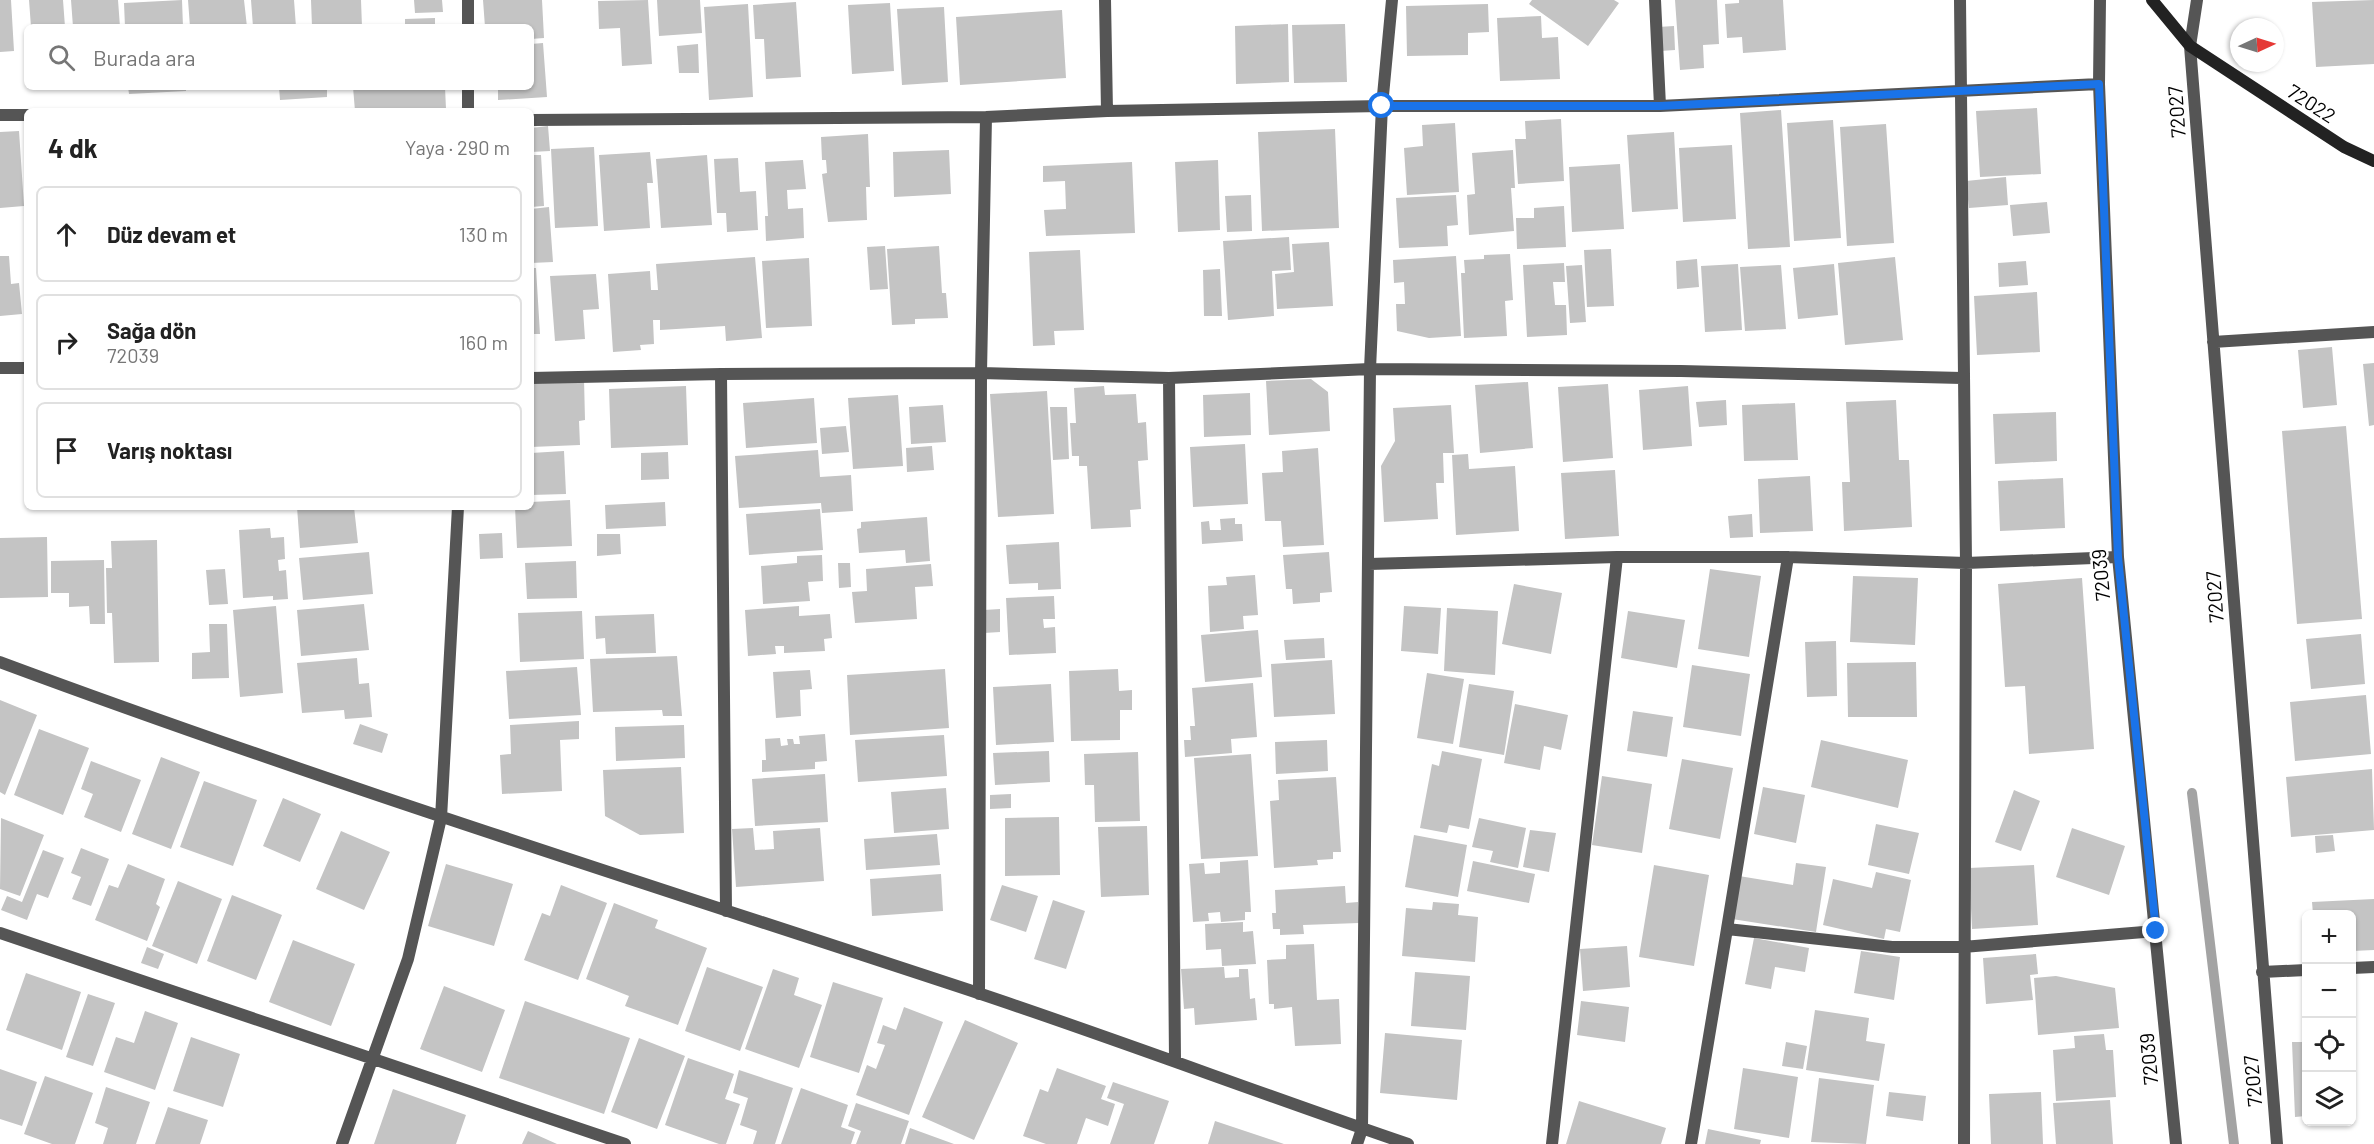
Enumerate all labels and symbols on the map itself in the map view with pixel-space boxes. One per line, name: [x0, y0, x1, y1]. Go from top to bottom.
north arrow: [2230, 18, 2284, 72]
street label: 72022: [2283, 79, 2341, 127]
street label: 72027: [2162, 85, 2190, 139]
route start: [1368, 92, 1394, 118]
street label: 72039: [2086, 548, 2114, 602]
street label: 72027: [2200, 570, 2228, 624]
route end: [2142, 917, 2168, 943]
street label: 72039: [2134, 1032, 2162, 1086]
street label: 72027: [2238, 1054, 2266, 1108]

